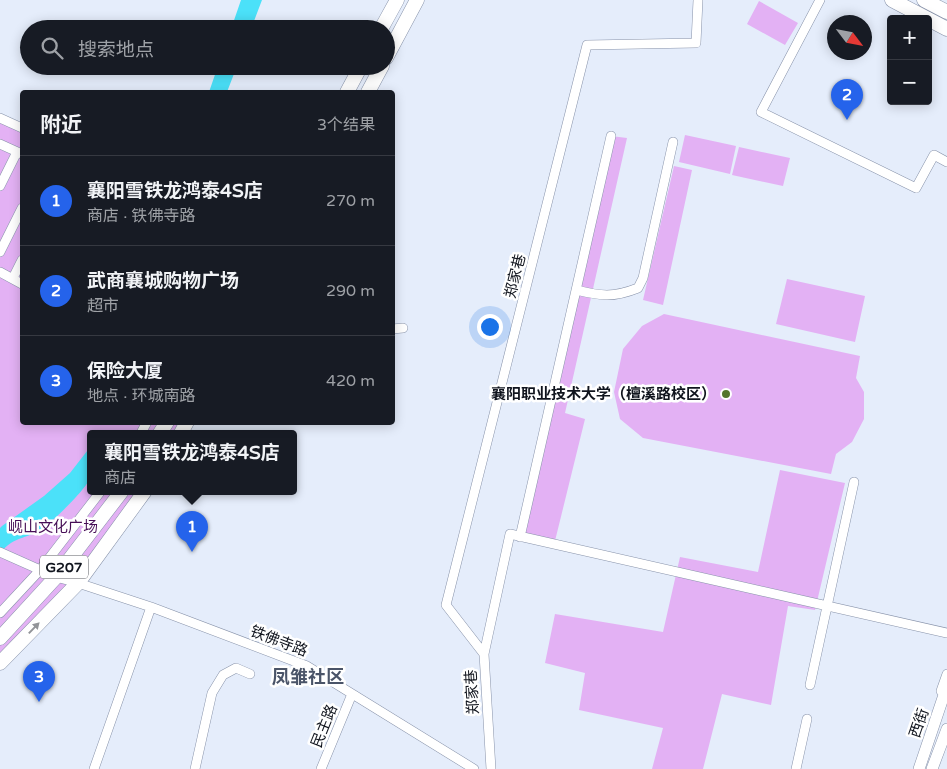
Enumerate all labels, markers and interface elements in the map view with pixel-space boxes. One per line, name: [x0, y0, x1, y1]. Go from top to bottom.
north arrow: [827, 15, 872, 60]
map controls: [887, 15, 932, 105]
button: +: [887, 15, 932, 60]
search box: [20, 20, 395, 75]
icon: search: [38, 34, 66, 62]
text: 搜索地点: [78, 39, 154, 61]
button: −: [887, 60, 932, 105]
pin: 2: [831, 79, 863, 120]
text: 附近: [40, 113, 82, 138]
text: 3个结果: [317, 115, 375, 135]
text: 襄阳雪铁龙鸿泰4S店: [87, 180, 263, 202]
text: 1: [51, 191, 61, 211]
text: 270 m: [326, 191, 375, 211]
text: 商店 · 铁佛寺路: [87, 206, 195, 226]
street label: 郑家巷: [501, 252, 529, 300]
text: 武商襄城购物广场: [87, 270, 239, 292]
text: 2: [51, 281, 61, 301]
text: 290 m: [326, 281, 375, 301]
text: 超市: [87, 296, 119, 316]
your location: [477, 314, 503, 340]
text: 保险大厦: [87, 360, 163, 382]
text: 3: [51, 371, 61, 391]
text: 420 m: [326, 371, 375, 391]
place label: 襄阳职业技术大学（檀溪路校区）: [491, 385, 716, 403]
text: 地点 · 环城南路: [87, 386, 195, 406]
marker: 襄阳职业技术大学（檀溪路校区）: [720, 388, 732, 400]
popup: [87, 430, 297, 495]
text: 襄阳雪铁龙鸿泰4S店: [104, 442, 280, 464]
text: 商店: [104, 468, 136, 488]
pin: 1: [176, 511, 208, 552]
park label: 岘山文化广场: [8, 518, 98, 536]
road number: G207: [40, 556, 88, 578]
one-way arrow: [28, 622, 40, 634]
street label: 铁佛寺路: [248, 622, 310, 660]
pin: 3: [23, 661, 55, 702]
district label: 凤雏社区: [272, 666, 344, 688]
street label: 郑家巷: [462, 669, 482, 715]
street label: 民主路: [307, 702, 341, 750]
street label: 西街: [906, 706, 932, 740]

